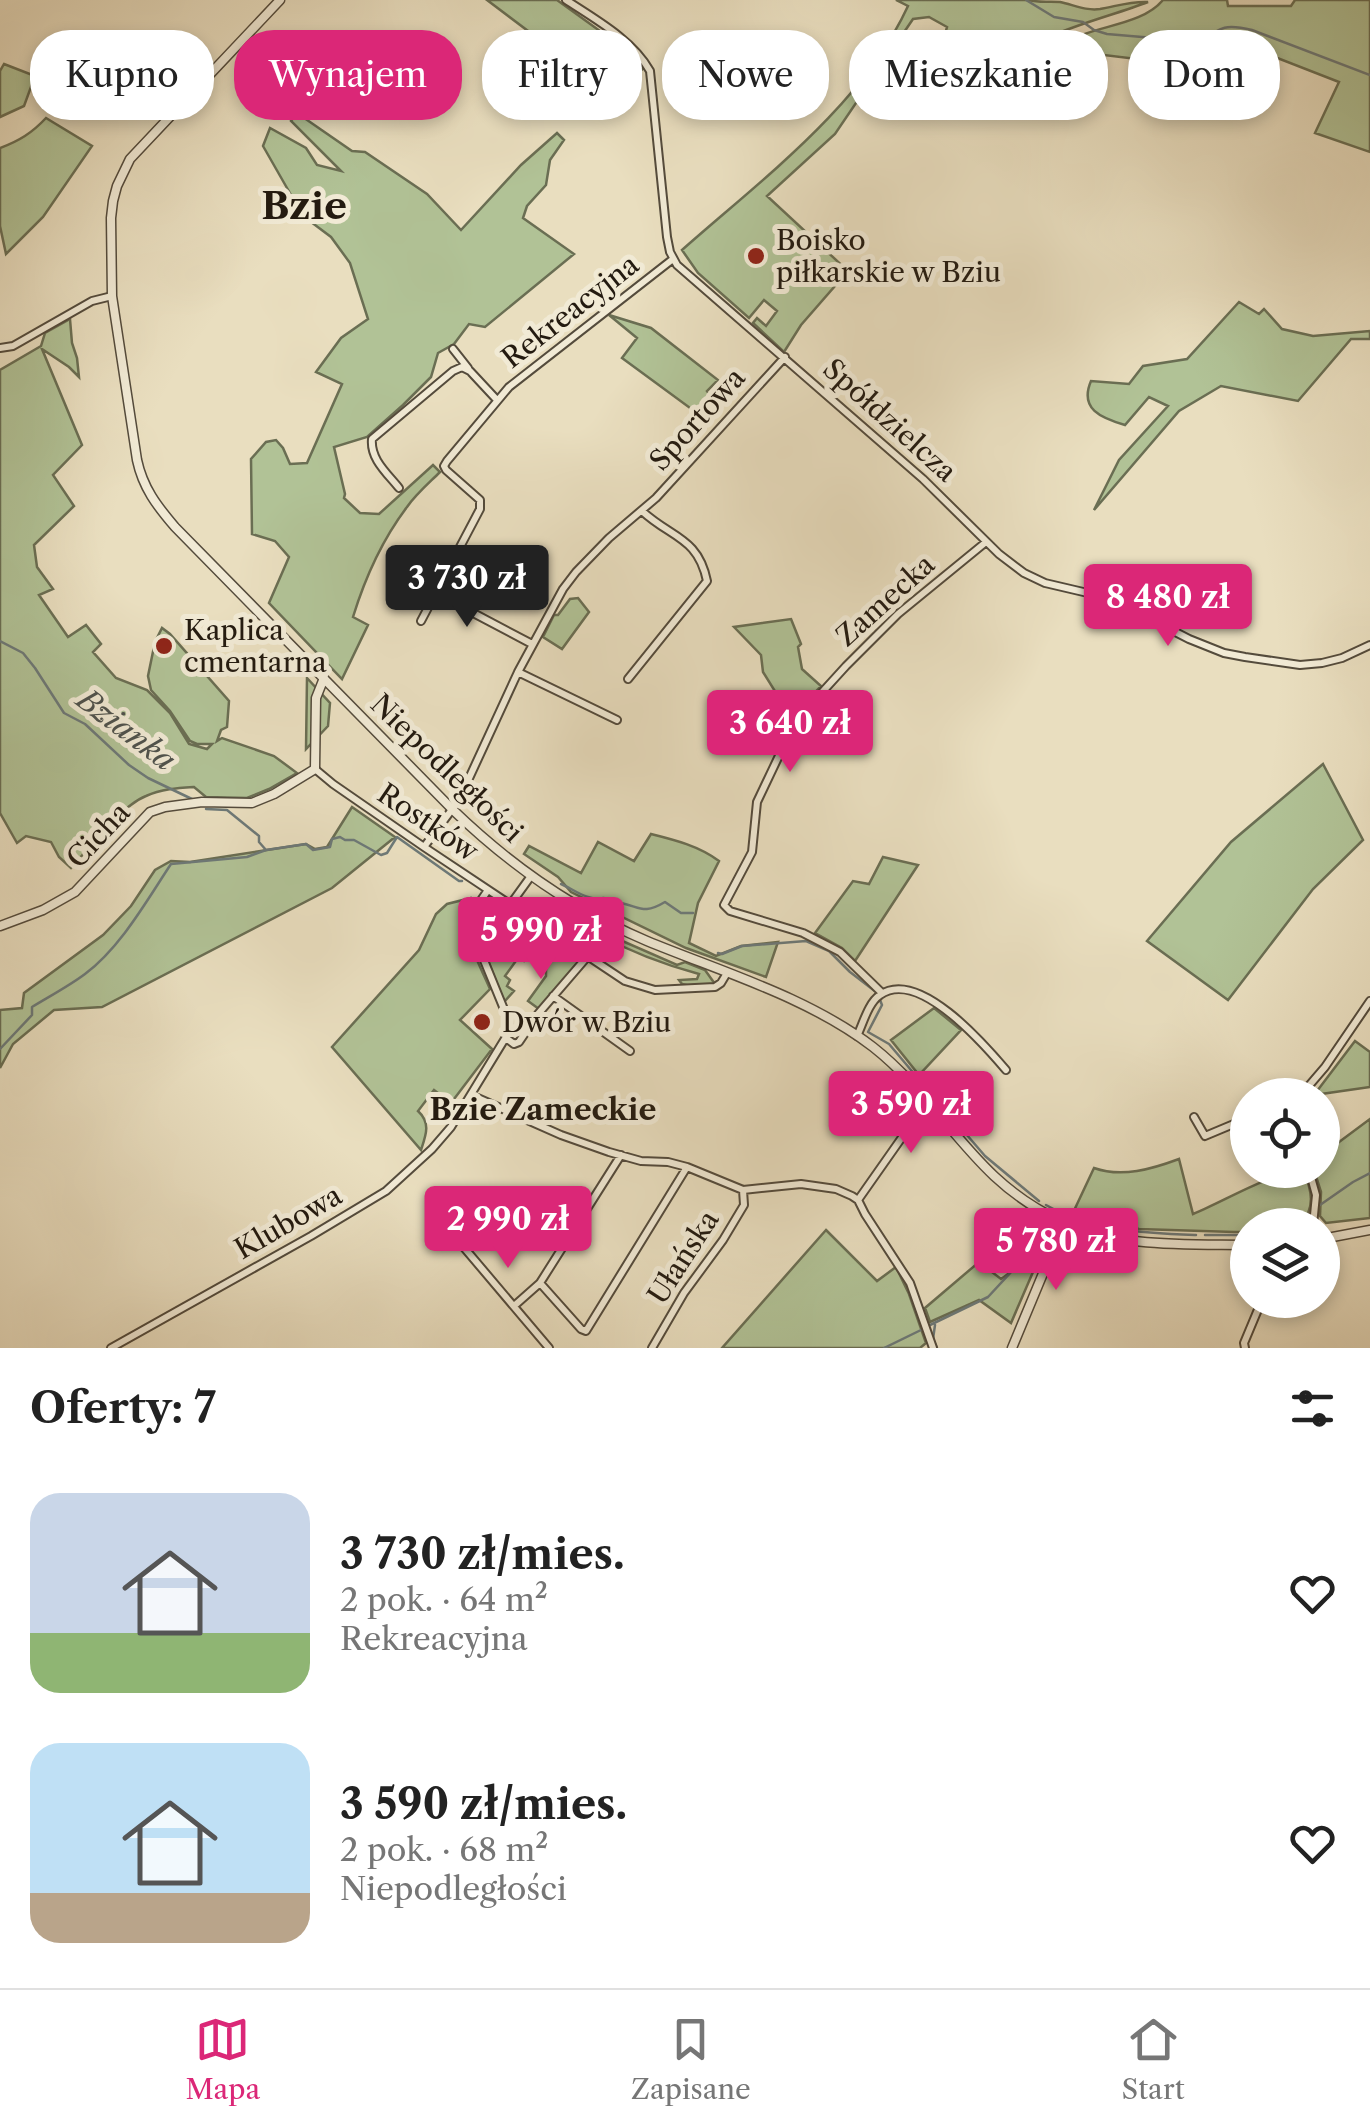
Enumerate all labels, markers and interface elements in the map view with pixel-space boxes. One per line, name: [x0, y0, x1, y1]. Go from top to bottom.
chip: Kupno: [30, 30, 214, 120]
chip: Wynajem: [234, 30, 462, 120]
chip: Filtry: [482, 30, 642, 120]
chip: Nowe: [662, 30, 829, 120]
chip: Mieszkanie: [849, 30, 1108, 120]
chip: Dom: [1128, 30, 1280, 120]
district label: Bzie: [261, 182, 347, 229]
place label: Boisko piłkarskie w Bziu: [776, 223, 1001, 289]
marker: Boisko piłkarskie w Bziu: [745, 245, 767, 267]
street label: Rekreacyjna: [495, 247, 645, 375]
street label: Spółdzielcza: [816, 351, 964, 489]
street label: Sportowa: [642, 361, 752, 477]
pin: 3 730 zł: [364, 545, 570, 630]
street label: Zamecka: [829, 547, 941, 653]
text: 3 730 zł: [408, 558, 526, 597]
pin: 8 480 zł: [1065, 564, 1271, 649]
text: 8 480 zł: [1106, 577, 1230, 616]
place label: Kaplica cmentarna: [184, 613, 327, 679]
marker: Kaplica cmentarna: [153, 635, 175, 657]
water label: Bzianka: [68, 679, 183, 779]
street label: Niepodległości: [364, 687, 530, 849]
pin: 3 640 zł: [687, 690, 893, 775]
text: 3 640 zł: [729, 703, 851, 742]
street label: Rostków: [371, 776, 485, 868]
street label: Cicha: [59, 795, 137, 875]
pin: 5 990 zł: [438, 897, 644, 982]
text: 5 990 zł: [480, 910, 602, 949]
place label: Dwór w Bziu: [502, 1005, 671, 1039]
marker: Dwór w Bziu: [471, 1011, 493, 1033]
pin: 3 590 zł: [808, 1071, 1014, 1156]
map controls: [1230, 1078, 1340, 1318]
button: locate: [1230, 1078, 1340, 1188]
text: 3 590 zł: [851, 1084, 971, 1123]
district label: Bzie Zameckie: [430, 1091, 657, 1128]
street label: Klubowa: [228, 1178, 348, 1266]
pin: 2 990 zł: [405, 1186, 611, 1271]
text: 2 990 zł: [447, 1199, 569, 1238]
street label: Ułańska: [640, 1204, 726, 1310]
pin: 5 780 zł: [953, 1208, 1159, 1293]
button: layers: [1230, 1208, 1340, 1318]
text: 5 780 zł: [996, 1221, 1116, 1260]
icon: filters: [1285, 1381, 1340, 1436]
text: Oferty: 7: [30, 1382, 216, 1434]
text: 3 730 zł/mies.: [340, 1528, 625, 1580]
icon: home: [110, 1533, 230, 1653]
icon: heart: [1285, 1566, 1340, 1621]
text: 2 pok. · 64 m²: [340, 1580, 548, 1619]
text: Rekreacyjna: [340, 1619, 528, 1658]
text: 3 590 zł/mies.: [340, 1778, 627, 1830]
icon: home: [110, 1783, 230, 1903]
icon: heart: [1285, 1816, 1340, 1871]
text: 2 pok. · 68 m²: [340, 1830, 548, 1869]
text: Niepodległości: [340, 1869, 567, 1908]
tab: Mapa: [185, 2012, 260, 2106]
tab: Zapisane: [631, 2012, 751, 2106]
tab: Start: [1121, 2012, 1185, 2106]

